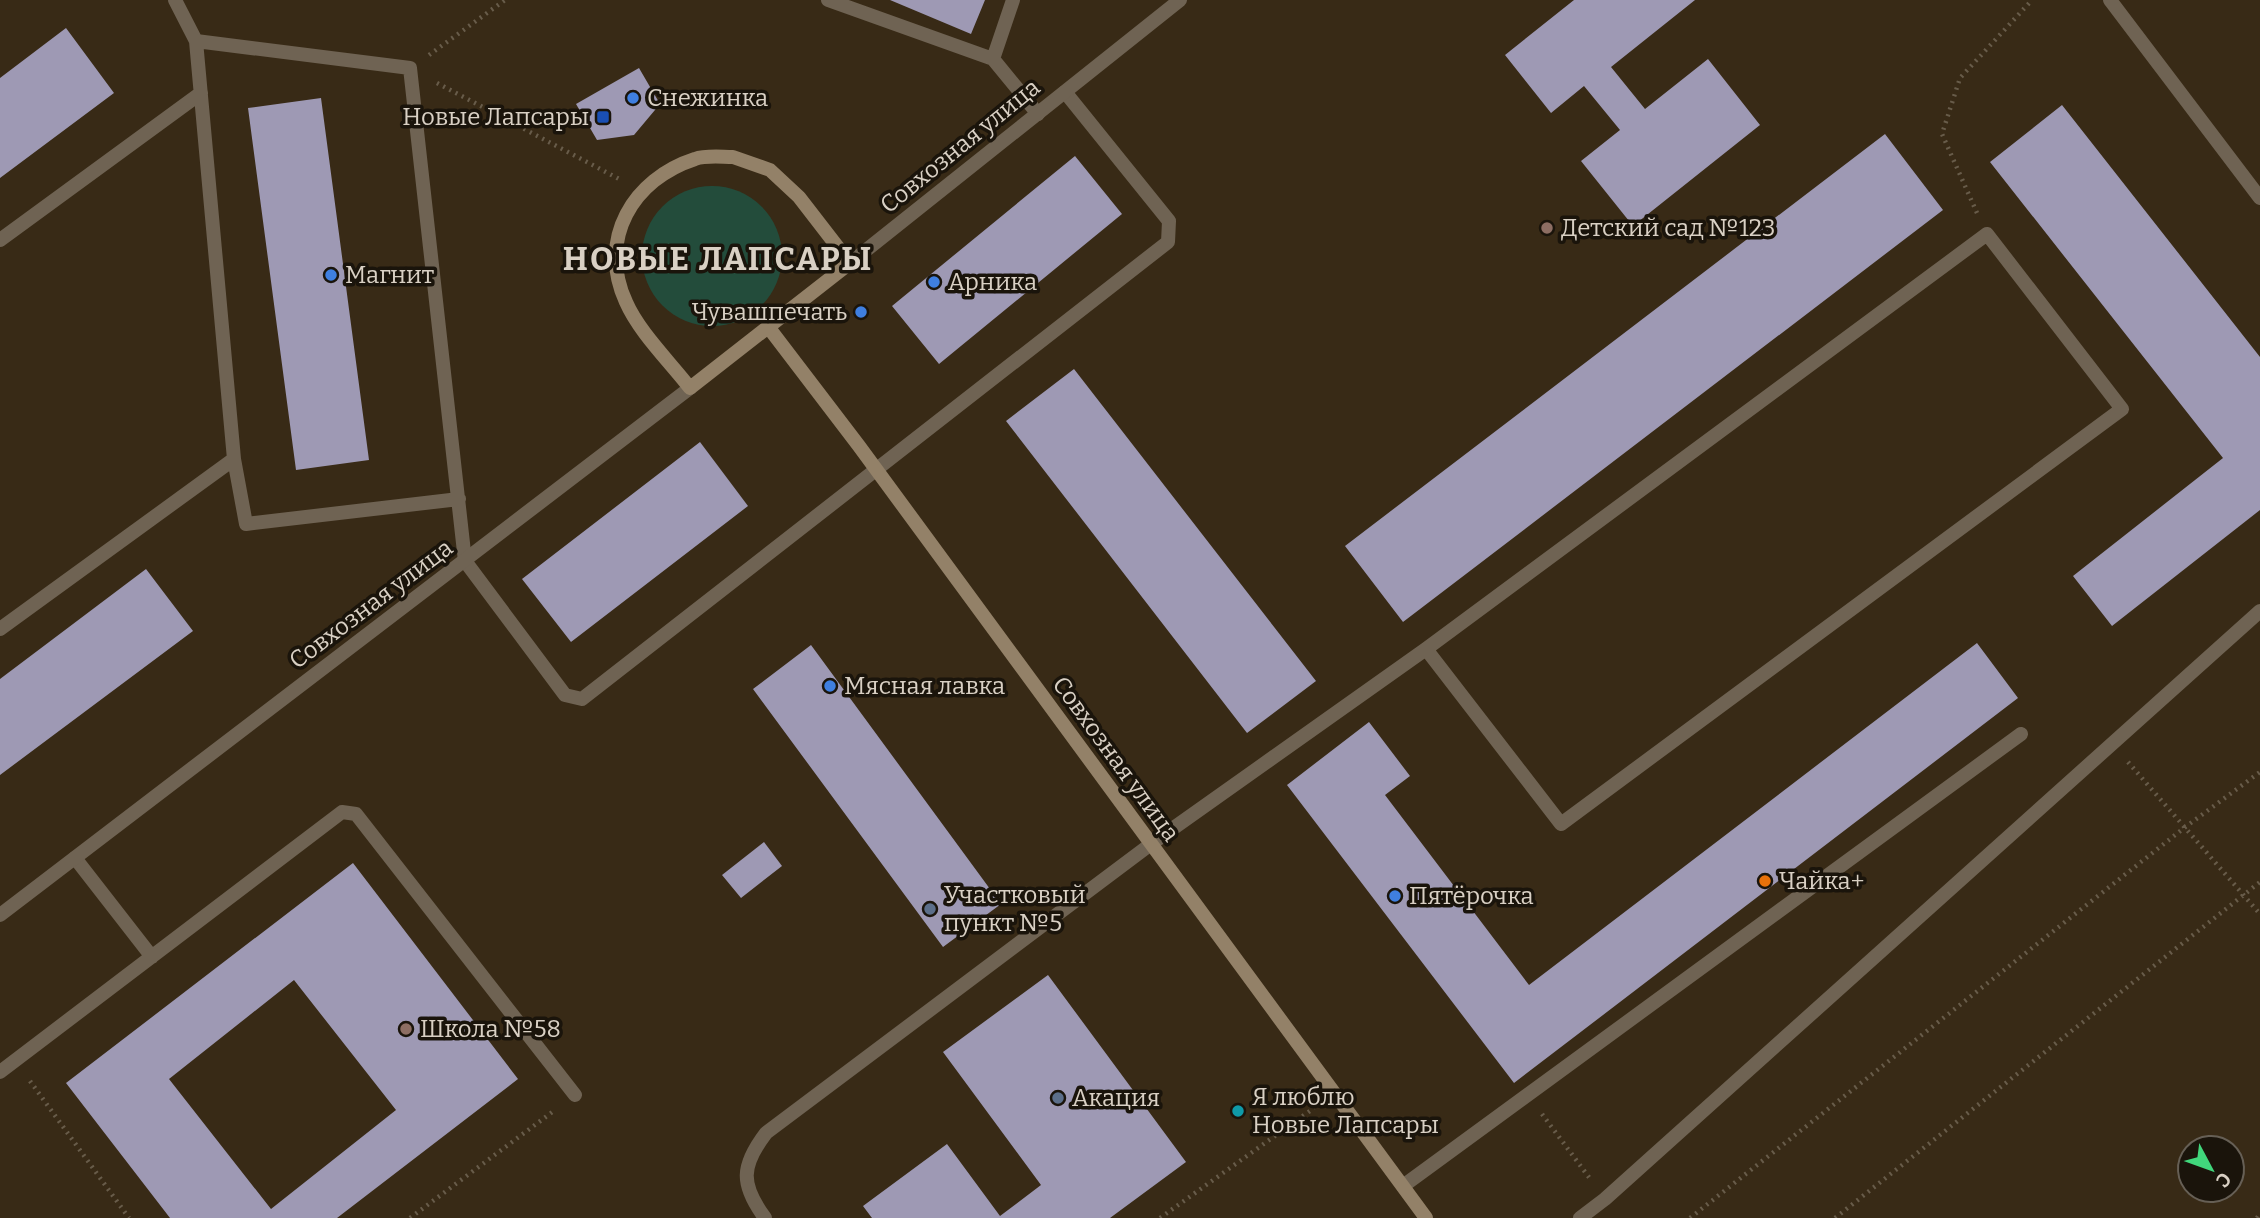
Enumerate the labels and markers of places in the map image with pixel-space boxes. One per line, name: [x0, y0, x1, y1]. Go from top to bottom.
place label: Снежинка: [647, 84, 768, 112]
marker: Снежинка: [625, 90, 641, 106]
place label: Новые Лапсары: [402, 103, 589, 131]
marker: Новые Лапсары: [595, 109, 611, 125]
place label: Детский сад №123: [1561, 214, 1775, 242]
marker: Детский сад №123: [1539, 220, 1555, 236]
place label: Магнит: [345, 261, 434, 289]
marker: Магнит: [323, 267, 339, 283]
place label: Арника: [948, 268, 1037, 296]
marker: Арника: [926, 274, 942, 290]
place label: Чувашпечать: [692, 298, 847, 326]
marker: Чувашпечать: [853, 304, 869, 320]
place label: Мясная лавка: [844, 672, 1005, 700]
marker: Мясная лавка: [822, 678, 838, 694]
place label: Чайка+: [1779, 867, 1864, 895]
marker: Чайка+: [1757, 873, 1773, 889]
place label: Участковый пункт №5: [944, 881, 1086, 937]
place label: Пятёрочка: [1409, 882, 1534, 910]
marker: Пятёрочка: [1387, 888, 1403, 904]
marker: Участковый пункт №5: [922, 901, 938, 917]
place label: Школа №58: [420, 1015, 561, 1043]
marker: Школа №58: [398, 1021, 414, 1037]
place label: Я люблю Новые Лапсары: [1252, 1083, 1439, 1139]
place label: Акация: [1072, 1084, 1160, 1112]
marker: Акация: [1050, 1090, 1066, 1106]
marker: Я люблю Новые Лапсары: [1230, 1103, 1246, 1119]

